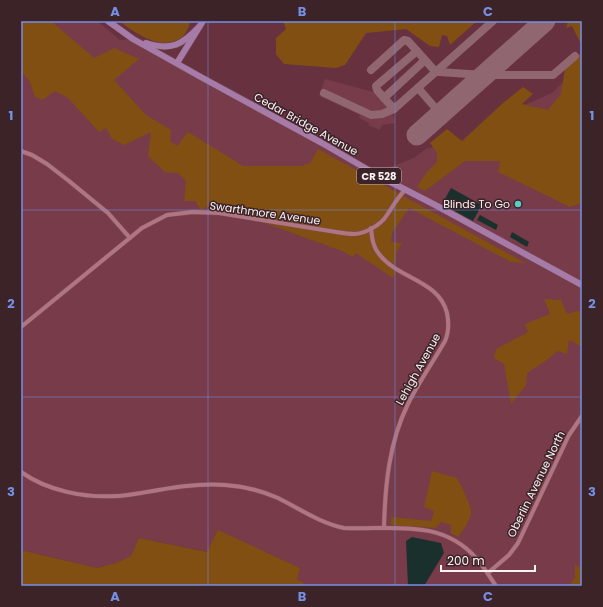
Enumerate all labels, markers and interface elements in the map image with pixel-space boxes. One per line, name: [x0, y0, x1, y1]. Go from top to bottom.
text: A: [110, 2, 120, 21]
text: B: [298, 2, 307, 21]
text: C: [483, 2, 493, 21]
street label: Cedar Bridge Avenue: [251, 89, 361, 159]
text: 1: [9, 106, 13, 125]
text: 1: [590, 106, 594, 125]
road number: CR 528: [357, 168, 401, 184]
place label: Blinds To Go: [443, 196, 510, 212]
street label: Swarthmore Avenue: [209, 197, 322, 229]
marker: Blinds To Go: [513, 199, 523, 209]
text: 2: [7, 294, 15, 313]
text: 2: [588, 294, 596, 313]
street label: Lehigh Avenue: [392, 330, 444, 408]
street label: Oberlin Avenue North: [503, 428, 569, 540]
text: 3: [7, 482, 15, 501]
text: 3: [588, 482, 596, 501]
scale bar: [441, 547, 535, 573]
text: 200 m: [447, 552, 485, 569]
text: A: [110, 587, 120, 606]
text: B: [298, 587, 307, 606]
text: C: [483, 587, 493, 606]

